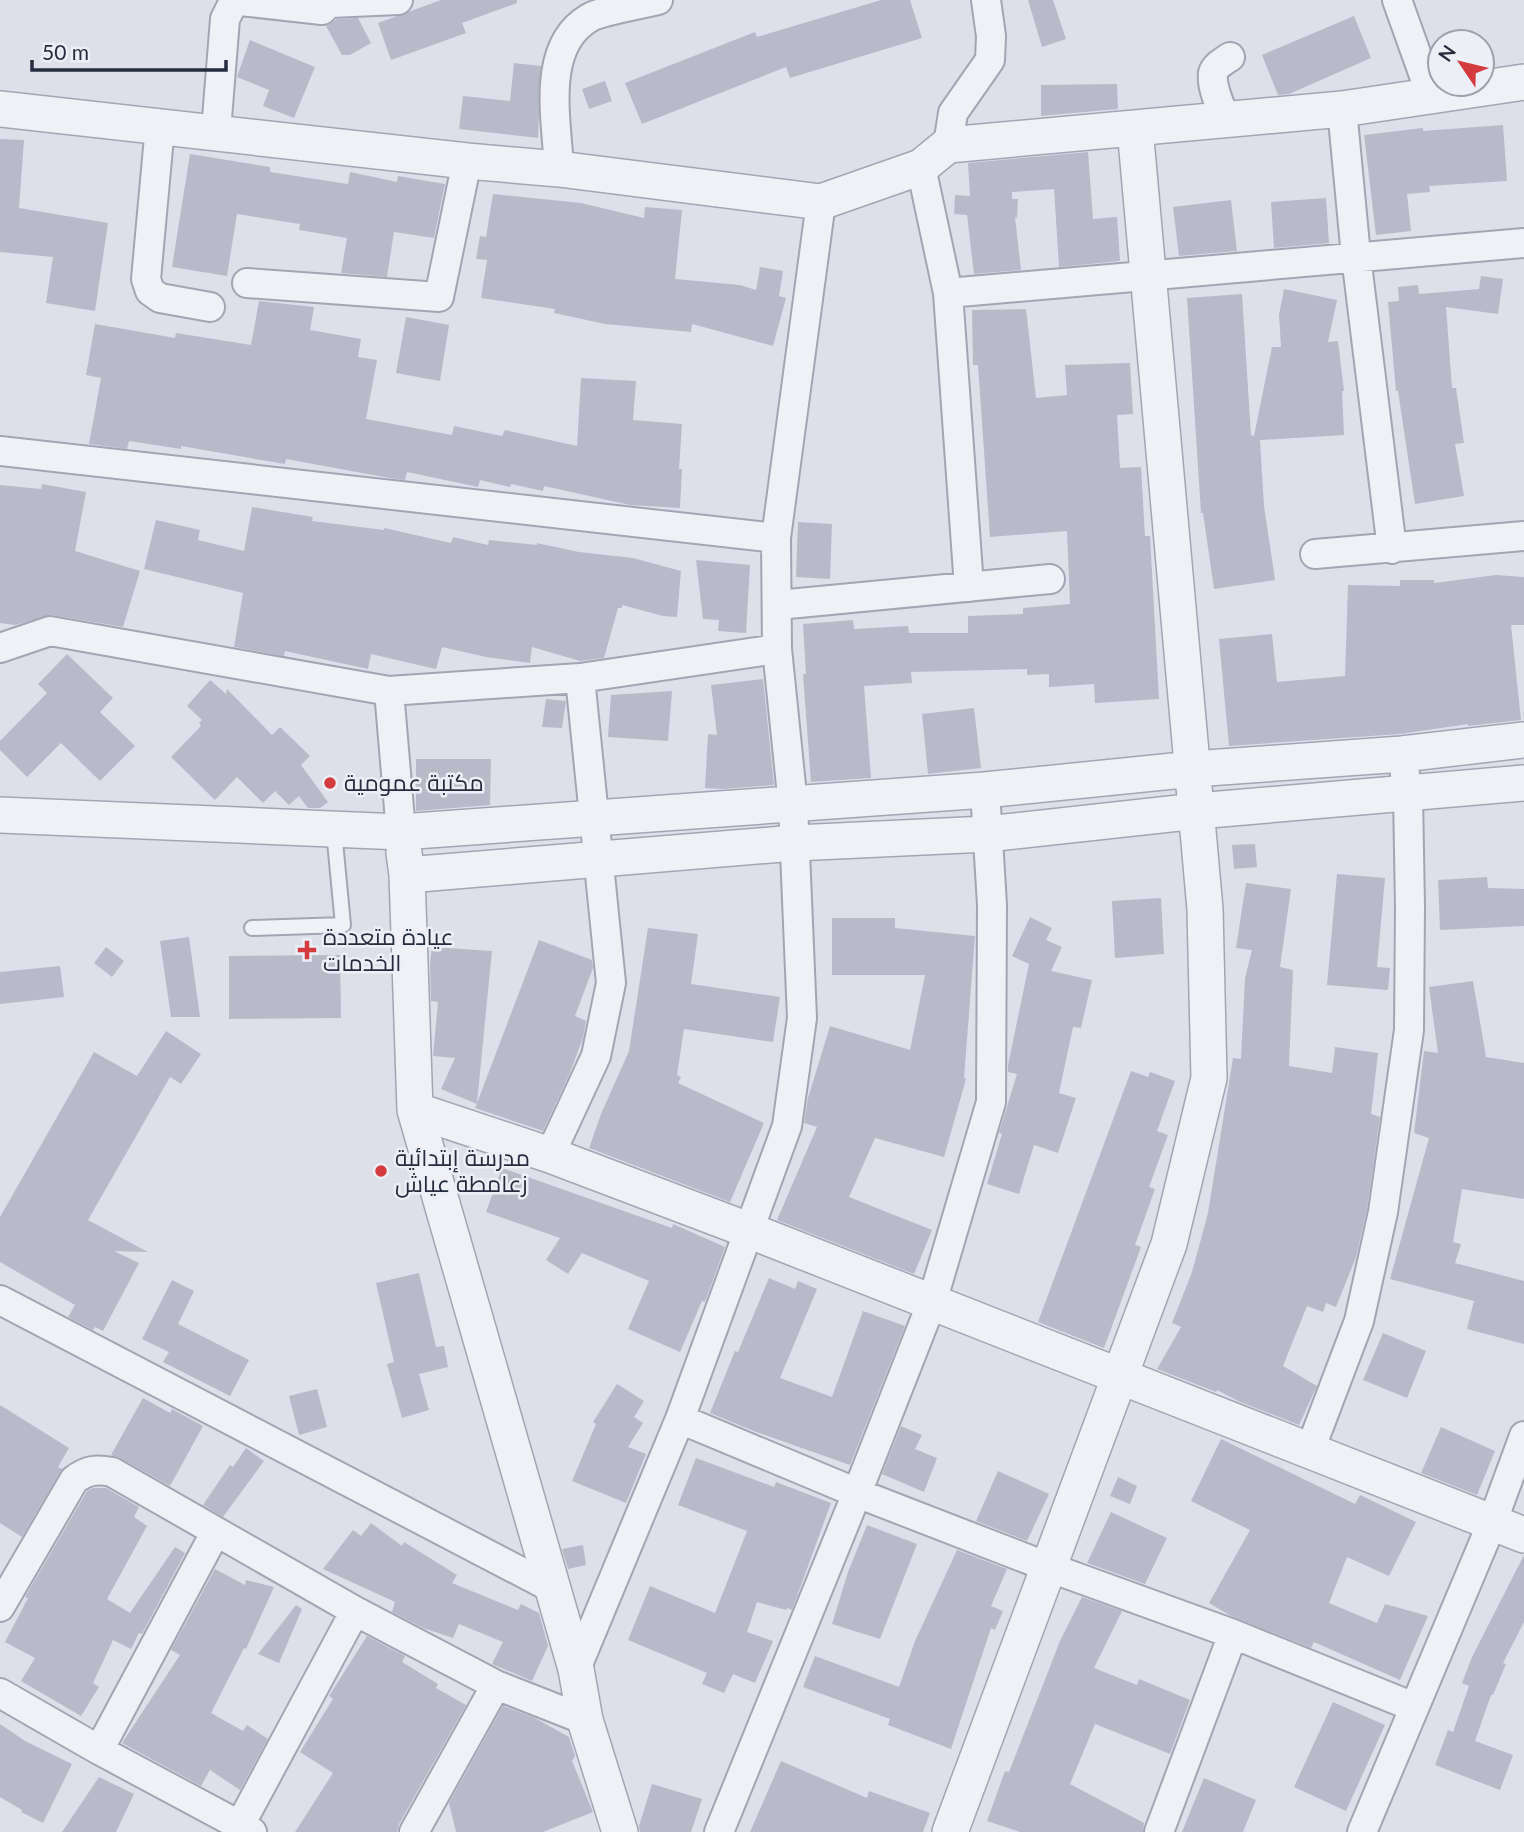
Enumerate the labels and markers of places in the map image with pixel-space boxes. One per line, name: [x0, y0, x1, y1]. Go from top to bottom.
place label: مكتبة عمومية: [344, 768, 484, 796]
marker: مكتبة عمومية: [322, 775, 338, 791]
place label: عيادة متعددة الخدمات: [323, 922, 454, 976]
marker: عيادة متعددة الخدمات: [297, 940, 317, 960]
place label: مدرسة إبتدائية زعامطة عياش: [395, 1143, 530, 1198]
marker: مدرسة إبتدائية زعامطة عياش: [373, 1163, 389, 1179]

